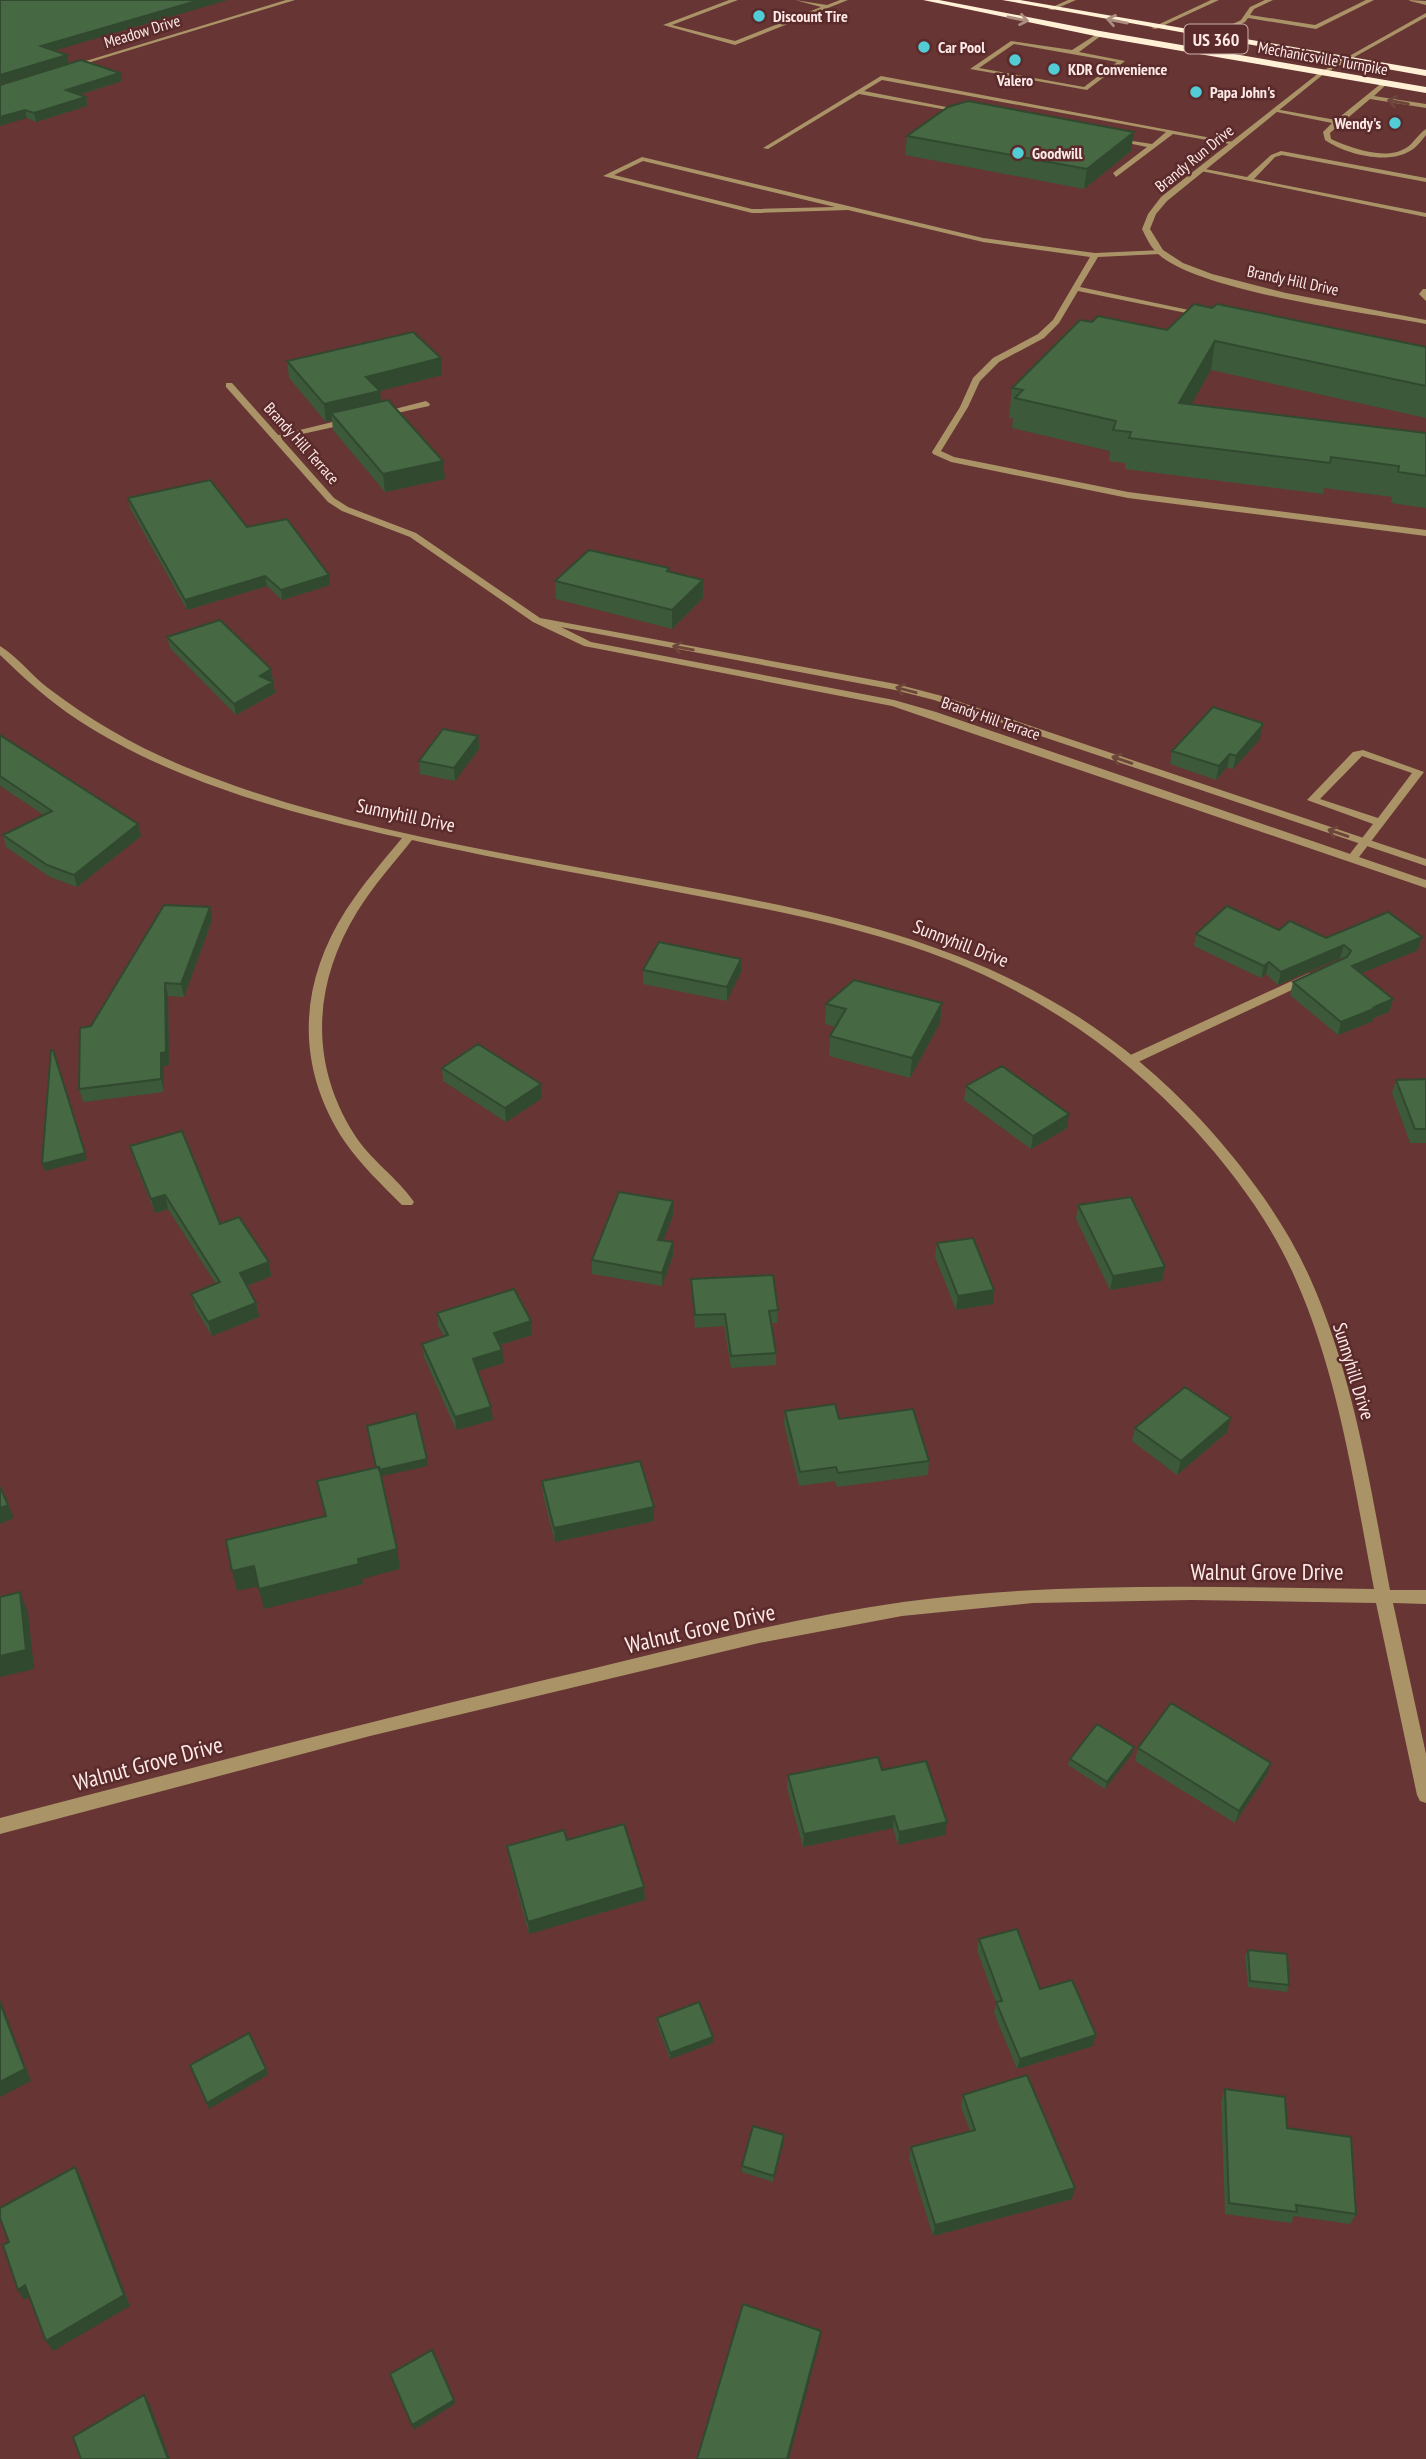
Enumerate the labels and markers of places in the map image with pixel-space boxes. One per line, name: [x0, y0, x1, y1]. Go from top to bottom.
place label: Discount Tire: [773, 6, 848, 26]
marker: Discount Tire: [751, 8, 767, 24]
place label: Car Pool: [938, 37, 985, 57]
marker: Car Pool: [916, 39, 932, 55]
marker: Valero: [1007, 52, 1023, 68]
place label: KDR Convenience: [1068, 59, 1167, 79]
marker: KDR Convenience: [1046, 61, 1062, 77]
place label: Valero: [996, 70, 1033, 90]
place label: Papa John's: [1210, 82, 1276, 102]
marker: Papa John's: [1188, 84, 1204, 100]
place label: Wendy's: [1334, 113, 1381, 133]
marker: Wendy's: [1387, 115, 1403, 131]
place label: Goodwill: [1032, 143, 1082, 163]
marker: Goodwill: [1010, 145, 1026, 161]

